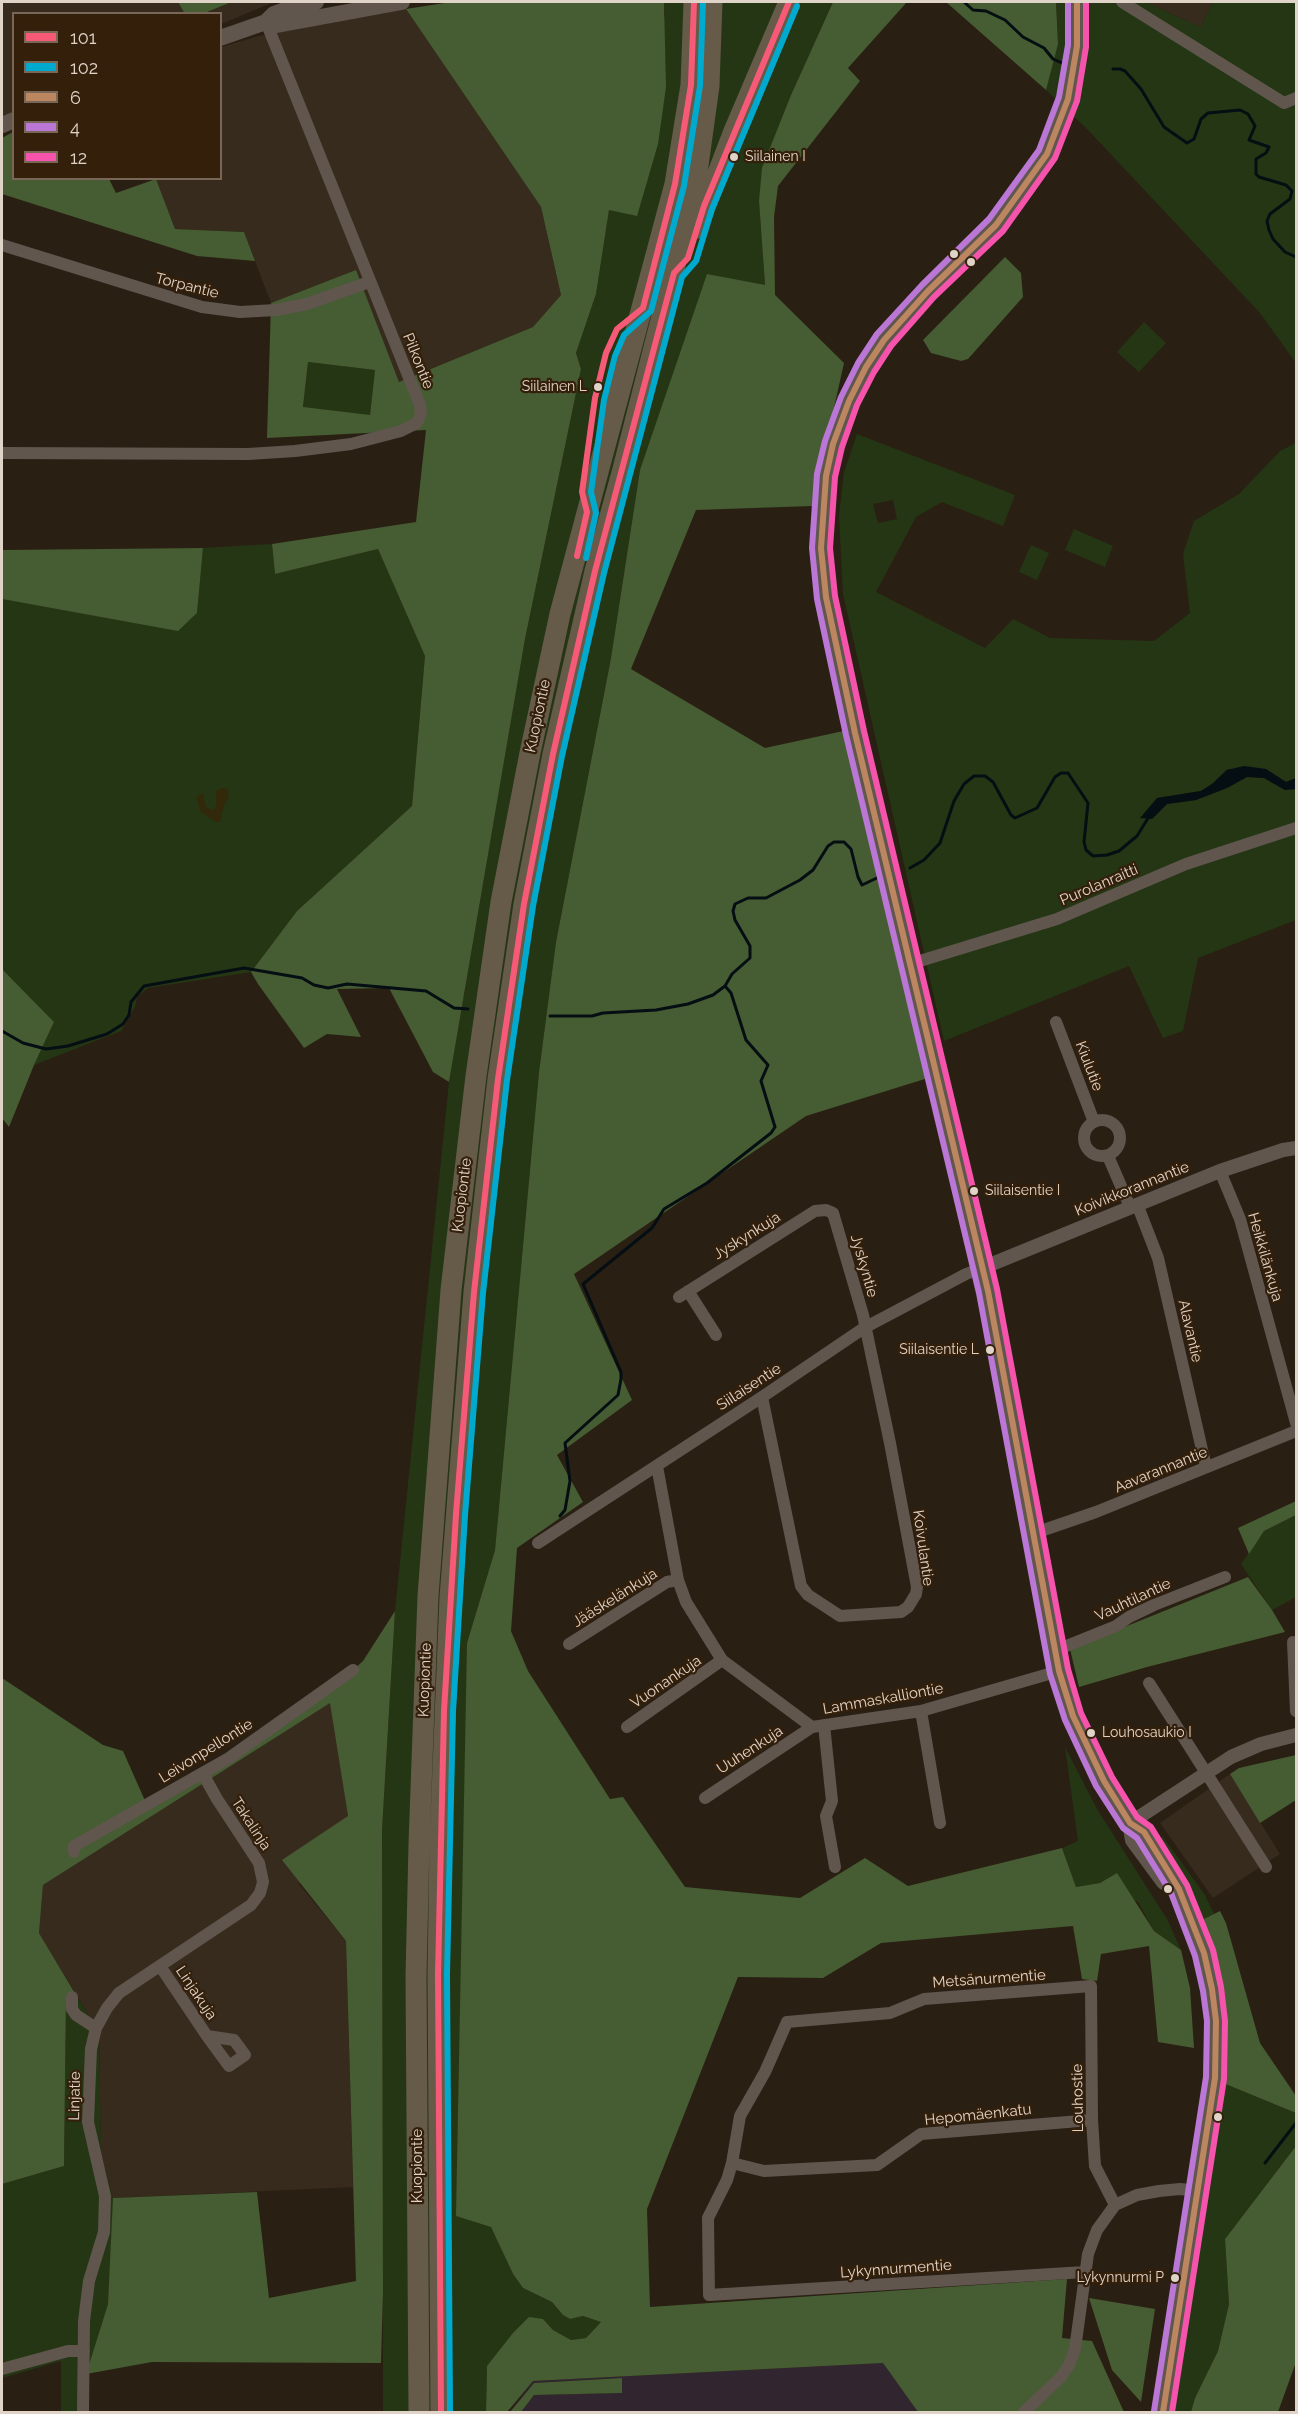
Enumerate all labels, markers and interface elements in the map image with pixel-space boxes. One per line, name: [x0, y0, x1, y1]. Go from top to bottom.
legend: [12, 12, 222, 180]
text: 101: [70, 27, 96, 48]
text: 102: [70, 57, 98, 78]
text: 6: [70, 87, 81, 108]
text: 4: [70, 117, 80, 138]
text: 12: [70, 147, 87, 168]
place label: Siilainen I: [745, 149, 806, 165]
marker: Siilainen I: [728, 151, 740, 163]
unlabelled marker: [948, 248, 960, 260]
unlabelled marker: [965, 256, 977, 268]
street label: Torpantie: [153, 269, 221, 303]
street label: Pilkontie: [399, 330, 437, 392]
place label: Siilainen L: [522, 379, 587, 395]
marker: Siilainen L: [592, 381, 604, 393]
street label: Kuopiontie: [521, 678, 555, 754]
street label: Purolanraitti: [1057, 860, 1141, 910]
street label: Kiulutie: [1071, 1039, 1107, 1093]
street label: Kuopiontie: [449, 1157, 475, 1233]
street label: Koivikkorannantie: [1072, 1158, 1192, 1220]
place label: Siilaisentie I: [985, 1183, 1060, 1199]
marker: Siilaisentie I: [968, 1185, 980, 1197]
street label: Jyskynkuja: [710, 1208, 784, 1264]
street label: Heikkilänkuja: [1244, 1210, 1286, 1304]
street label: Jyskyntie: [846, 1233, 882, 1299]
street label: Alavantie: [1174, 1298, 1206, 1364]
place label: Siilaisentie L: [899, 1342, 979, 1358]
marker: Siilaisentie L: [984, 1344, 996, 1356]
street label: Siilaisentie: [713, 1360, 785, 1414]
street label: Aavarannantie: [1112, 1443, 1210, 1497]
street label: Koivulantie: [909, 1509, 937, 1587]
street label: Jääskelänkuja: [569, 1565, 661, 1631]
street label: Vauhtilantie: [1092, 1575, 1174, 1625]
street label: Kuopiontie: [415, 1642, 435, 1718]
street label: Vuonankuja: [627, 1652, 705, 1712]
street label: Lammaskalliontie: [821, 1680, 945, 1718]
street label: Leivonpellontie: [156, 1715, 256, 1787]
street label: Uuhenkuja: [714, 1722, 786, 1778]
place label: Louhosaukio I: [1102, 1725, 1192, 1741]
marker: Louhosaukio I: [1085, 1727, 1097, 1739]
street label: Takalinja: [227, 1794, 275, 1854]
unlabelled marker: [1162, 1883, 1174, 1895]
street label: Linjakuja: [172, 1963, 220, 2023]
street label: Metsänurmentie: [932, 1966, 1046, 1992]
street label: Louhostie: [1068, 2064, 1088, 2132]
street label: Linjatie: [66, 2071, 84, 2121]
street label: Hepomäenkatu: [924, 2100, 1032, 2130]
unlabelled marker: [1212, 2111, 1224, 2123]
street label: Kuopiontie: [408, 2129, 426, 2203]
street label: Lykynnurmentie: [840, 2256, 952, 2282]
place label: Lykynnurmi P: [1077, 2270, 1164, 2286]
marker: Lykynnurmi P: [1169, 2272, 1181, 2284]

